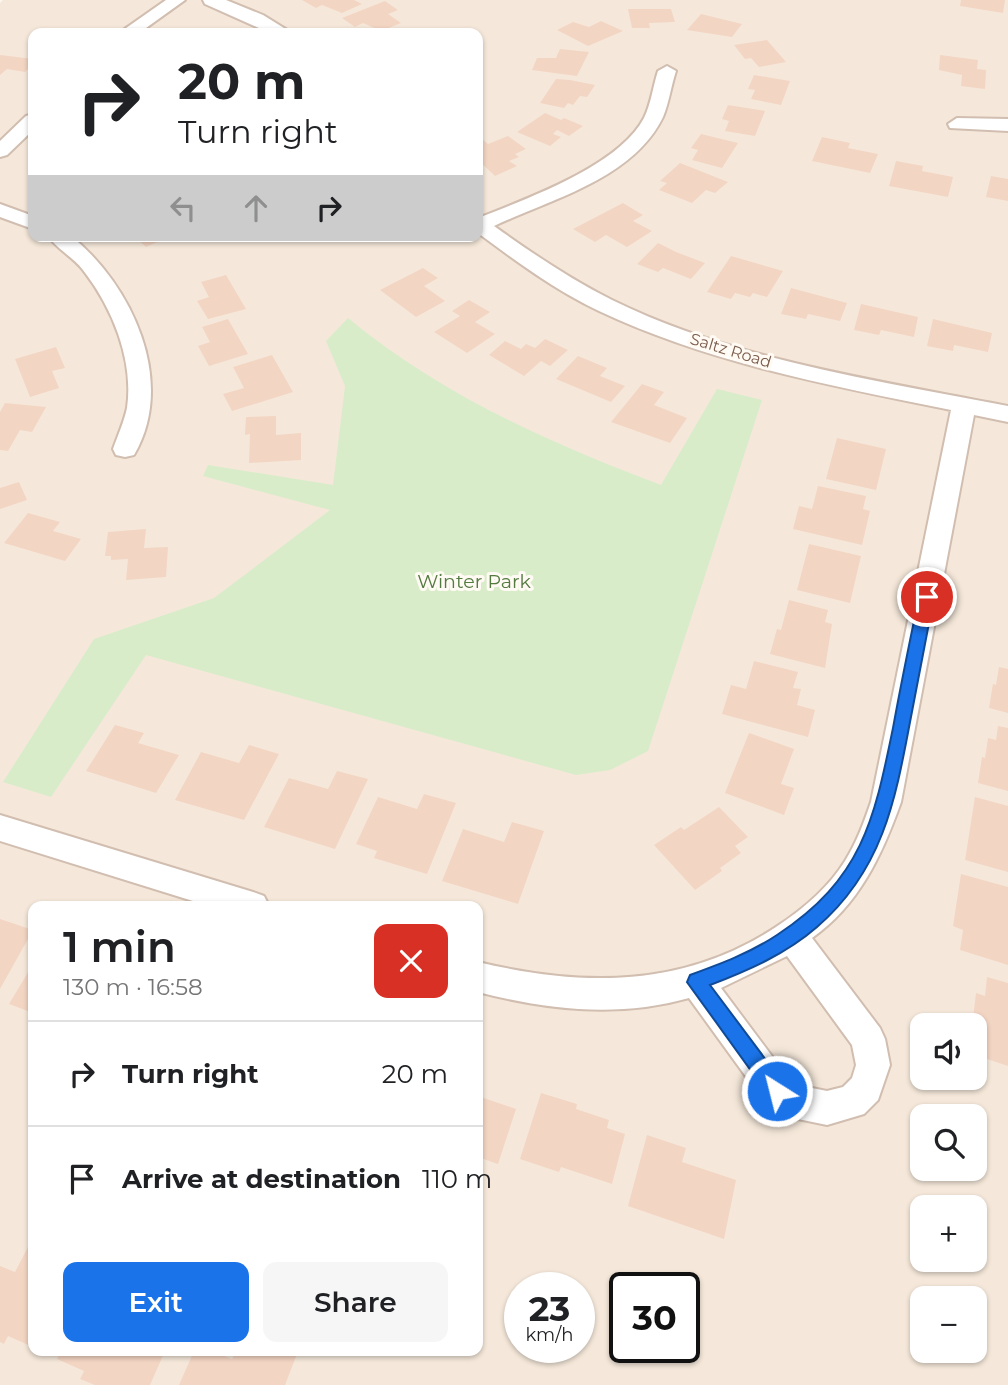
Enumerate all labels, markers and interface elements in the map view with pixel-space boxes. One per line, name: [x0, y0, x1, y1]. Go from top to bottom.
text: 20 m: [178, 52, 305, 111]
icon: right: [63, 56, 154, 147]
text: Turn right: [178, 112, 338, 151]
icon: left: [164, 189, 202, 227]
icon: ahead: [237, 189, 275, 227]
icon: right: [310, 189, 348, 227]
street label: Saltz Road: [688, 329, 774, 372]
pin: [897, 567, 957, 627]
park label: Winter Park: [417, 570, 531, 593]
icon: arrive: [908, 578, 946, 616]
text: 1 min: [63, 921, 176, 973]
button: close: [374, 924, 448, 998]
text: 130 m · 16:58: [63, 973, 203, 1001]
map controls: [910, 1013, 987, 1363]
button: sound: [910, 1013, 987, 1090]
position arrow: [740, 1054, 814, 1128]
icon: right: [63, 1055, 101, 1093]
text: Turn right: [122, 1058, 258, 1090]
text: 20 m: [382, 1058, 448, 1090]
button: search: [910, 1104, 987, 1181]
icon: arrive: [63, 1160, 101, 1198]
text: Arrive at destination: [122, 1163, 401, 1195]
text: 110 m: [422, 1163, 492, 1195]
button: +: [910, 1195, 987, 1272]
button: Exit: [63, 1262, 249, 1342]
button: Share: [263, 1262, 448, 1342]
speed limit sign: 30: [609, 1272, 700, 1363]
button: −: [910, 1286, 987, 1363]
text: 23: [529, 1287, 570, 1330]
text: km/h: [525, 1324, 574, 1346]

